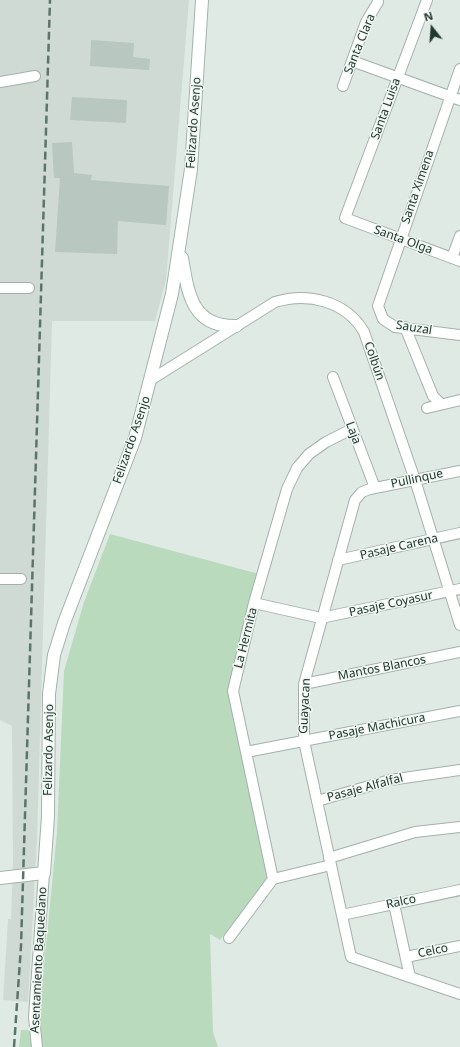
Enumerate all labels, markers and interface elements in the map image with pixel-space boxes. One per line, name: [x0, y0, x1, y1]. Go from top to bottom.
north arrow: [412, 8, 452, 48]
text: N: [422, 8, 435, 25]
street label: Santa Clara: [341, 12, 379, 76]
street label: Santa Luisa: [368, 76, 404, 142]
street label: Felizardo Asenjo: [184, 77, 204, 169]
street label: Santa Ximena: [399, 148, 437, 226]
street label: Santa Olga: [372, 223, 434, 257]
street label: Sauzal: [395, 318, 433, 338]
street label: Colbún: [361, 340, 387, 382]
street label: Felizardo Asenjo: [110, 394, 154, 486]
street label: Laja: [342, 420, 364, 446]
street label: Pullinque: [390, 466, 444, 492]
street label: Pasaje Carena: [359, 531, 439, 563]
street label: Pasaje Coyasur: [348, 588, 434, 620]
street label: La Hermita: [231, 606, 261, 670]
street label: Mantos Blancos: [337, 652, 427, 684]
street label: Guayacan: [296, 678, 314, 734]
street label: Felizardo Asenjo: [41, 704, 57, 796]
street label: Pasaje Machicura: [328, 711, 426, 743]
street label: Pasaje Alfalfal: [325, 771, 405, 805]
street label: Asentamiento Baquedano: [28, 886, 50, 1034]
street label: Ralco: [385, 892, 417, 912]
street label: Celco: [417, 941, 449, 961]

